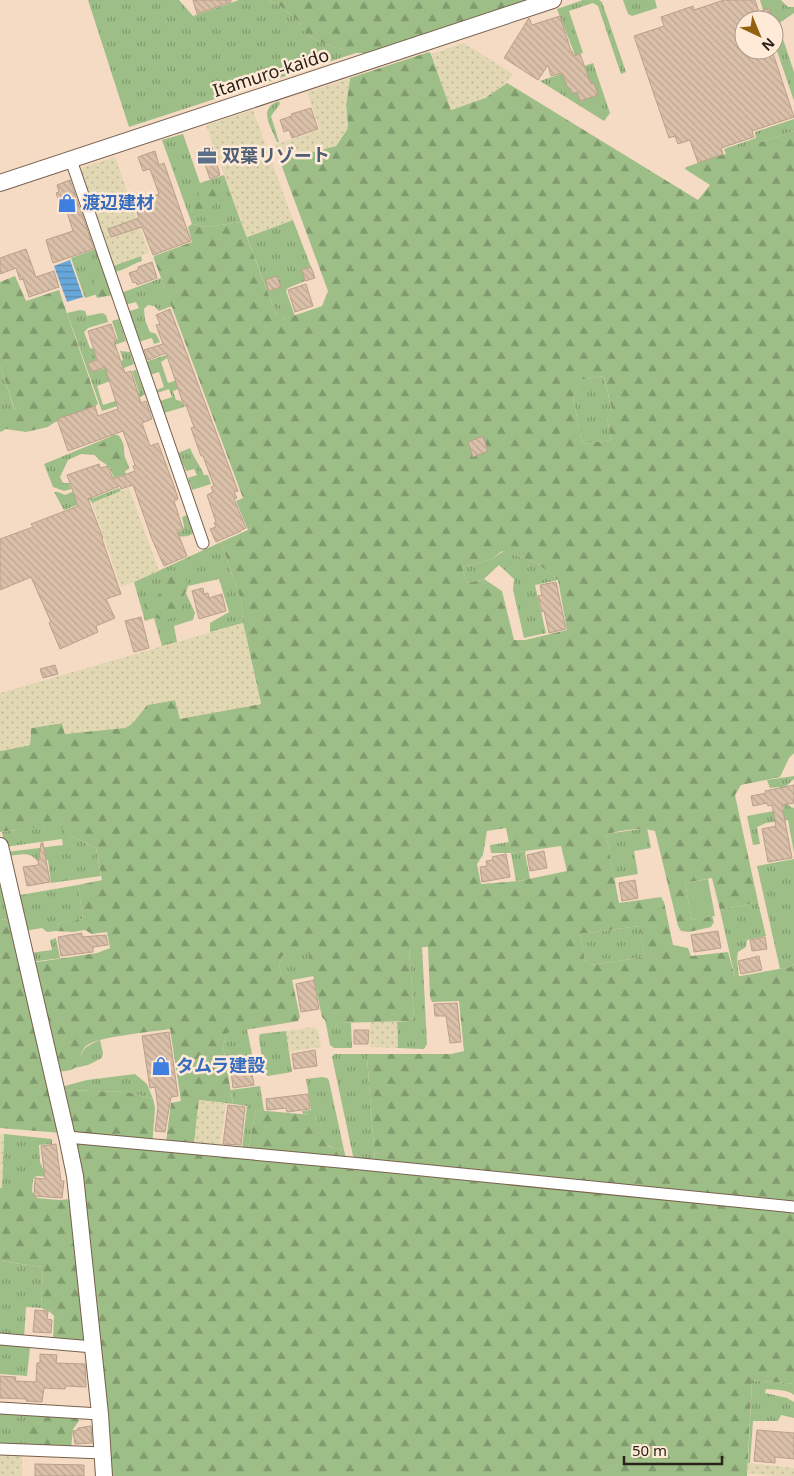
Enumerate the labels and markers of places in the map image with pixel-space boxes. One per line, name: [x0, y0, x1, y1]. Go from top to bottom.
place label: 双葉リゾート: [222, 143, 330, 167]
office icon: 双葉リゾート: [196, 145, 218, 167]
place label: 渡辺建材: [82, 190, 154, 214]
shop icon: 渡辺建材: [56, 192, 78, 214]
place label: タムラ建設: [176, 1053, 265, 1077]
shop icon: タムラ建設: [150, 1055, 172, 1077]

